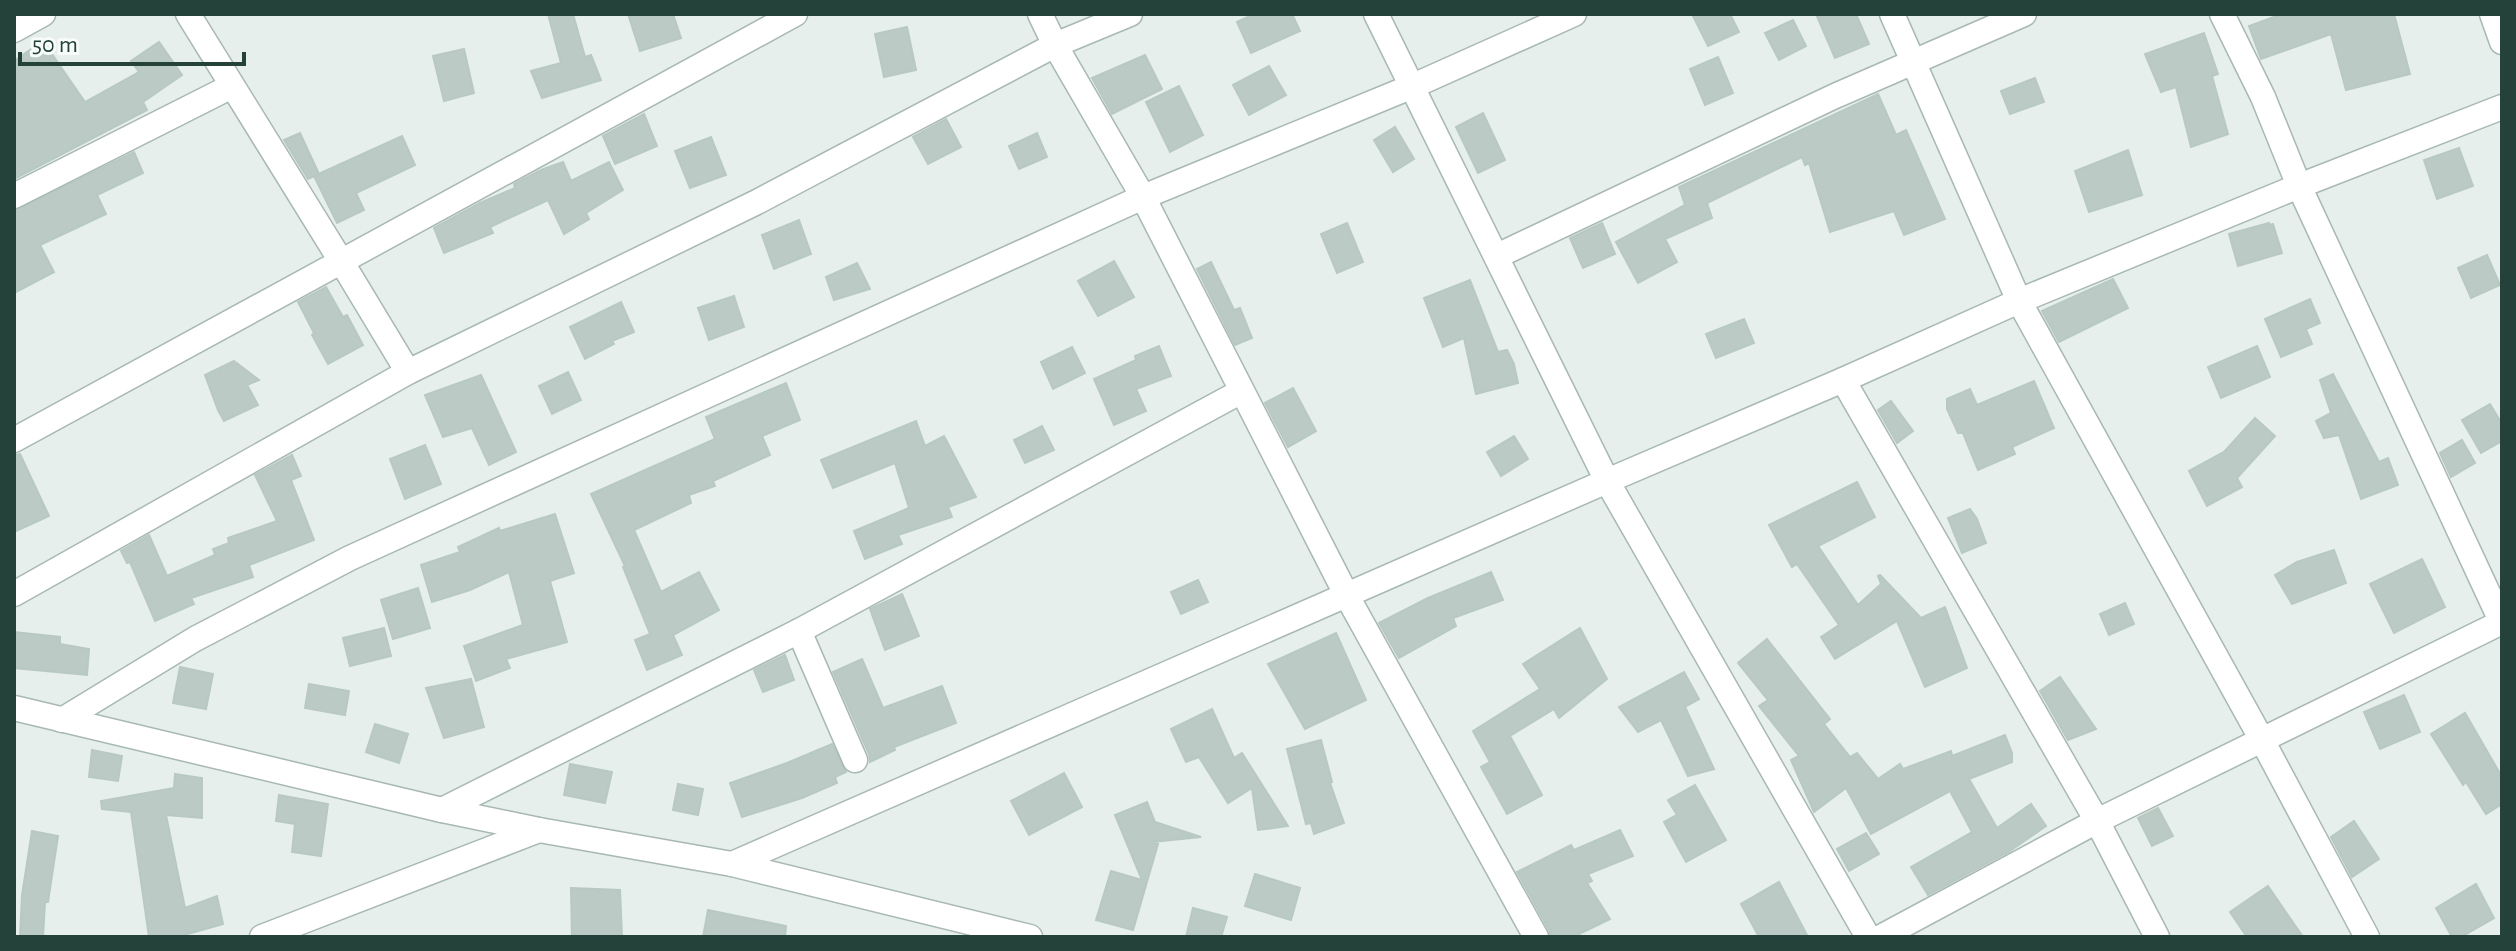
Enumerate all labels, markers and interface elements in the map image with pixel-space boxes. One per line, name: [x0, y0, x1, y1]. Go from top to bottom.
scale bar: [20, 16, 244, 66]
text: 50 m: [32, 33, 78, 57]

